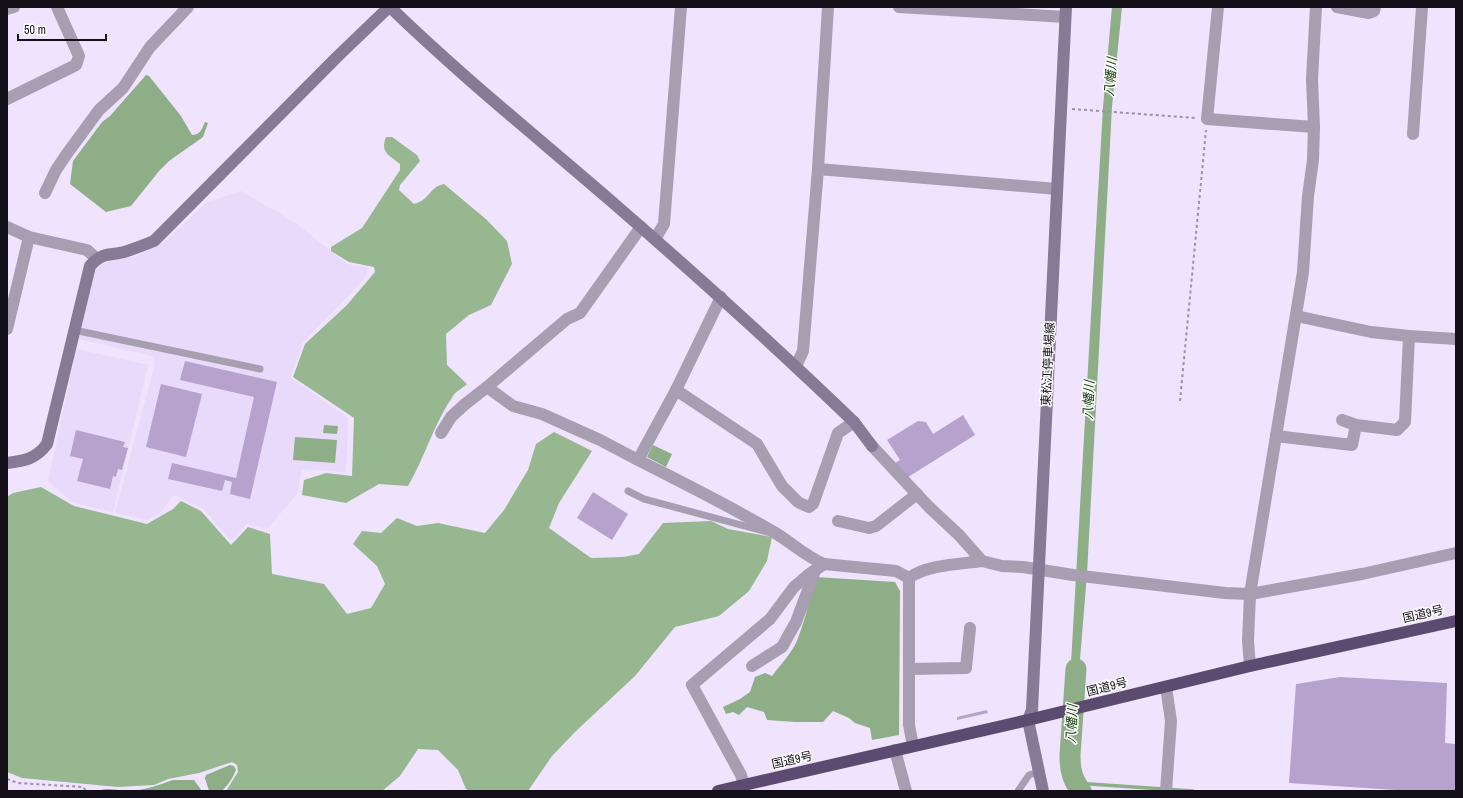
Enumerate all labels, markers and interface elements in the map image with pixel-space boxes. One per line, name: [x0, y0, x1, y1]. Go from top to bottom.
scale bar: [18, 16, 106, 42]
text: 50 m: [24, 22, 46, 38]
water label: 八幡川: [1100, 55, 1121, 97]
street label: 東松江停車場線: [1038, 322, 1058, 406]
water label: 八幡川: [1079, 378, 1098, 420]
street label: 国道9号: [1401, 602, 1445, 626]
street label: 国道9号: [1085, 674, 1129, 700]
water label: 八幡川: [1062, 702, 1081, 744]
street label: 国道9号: [770, 748, 814, 772]

